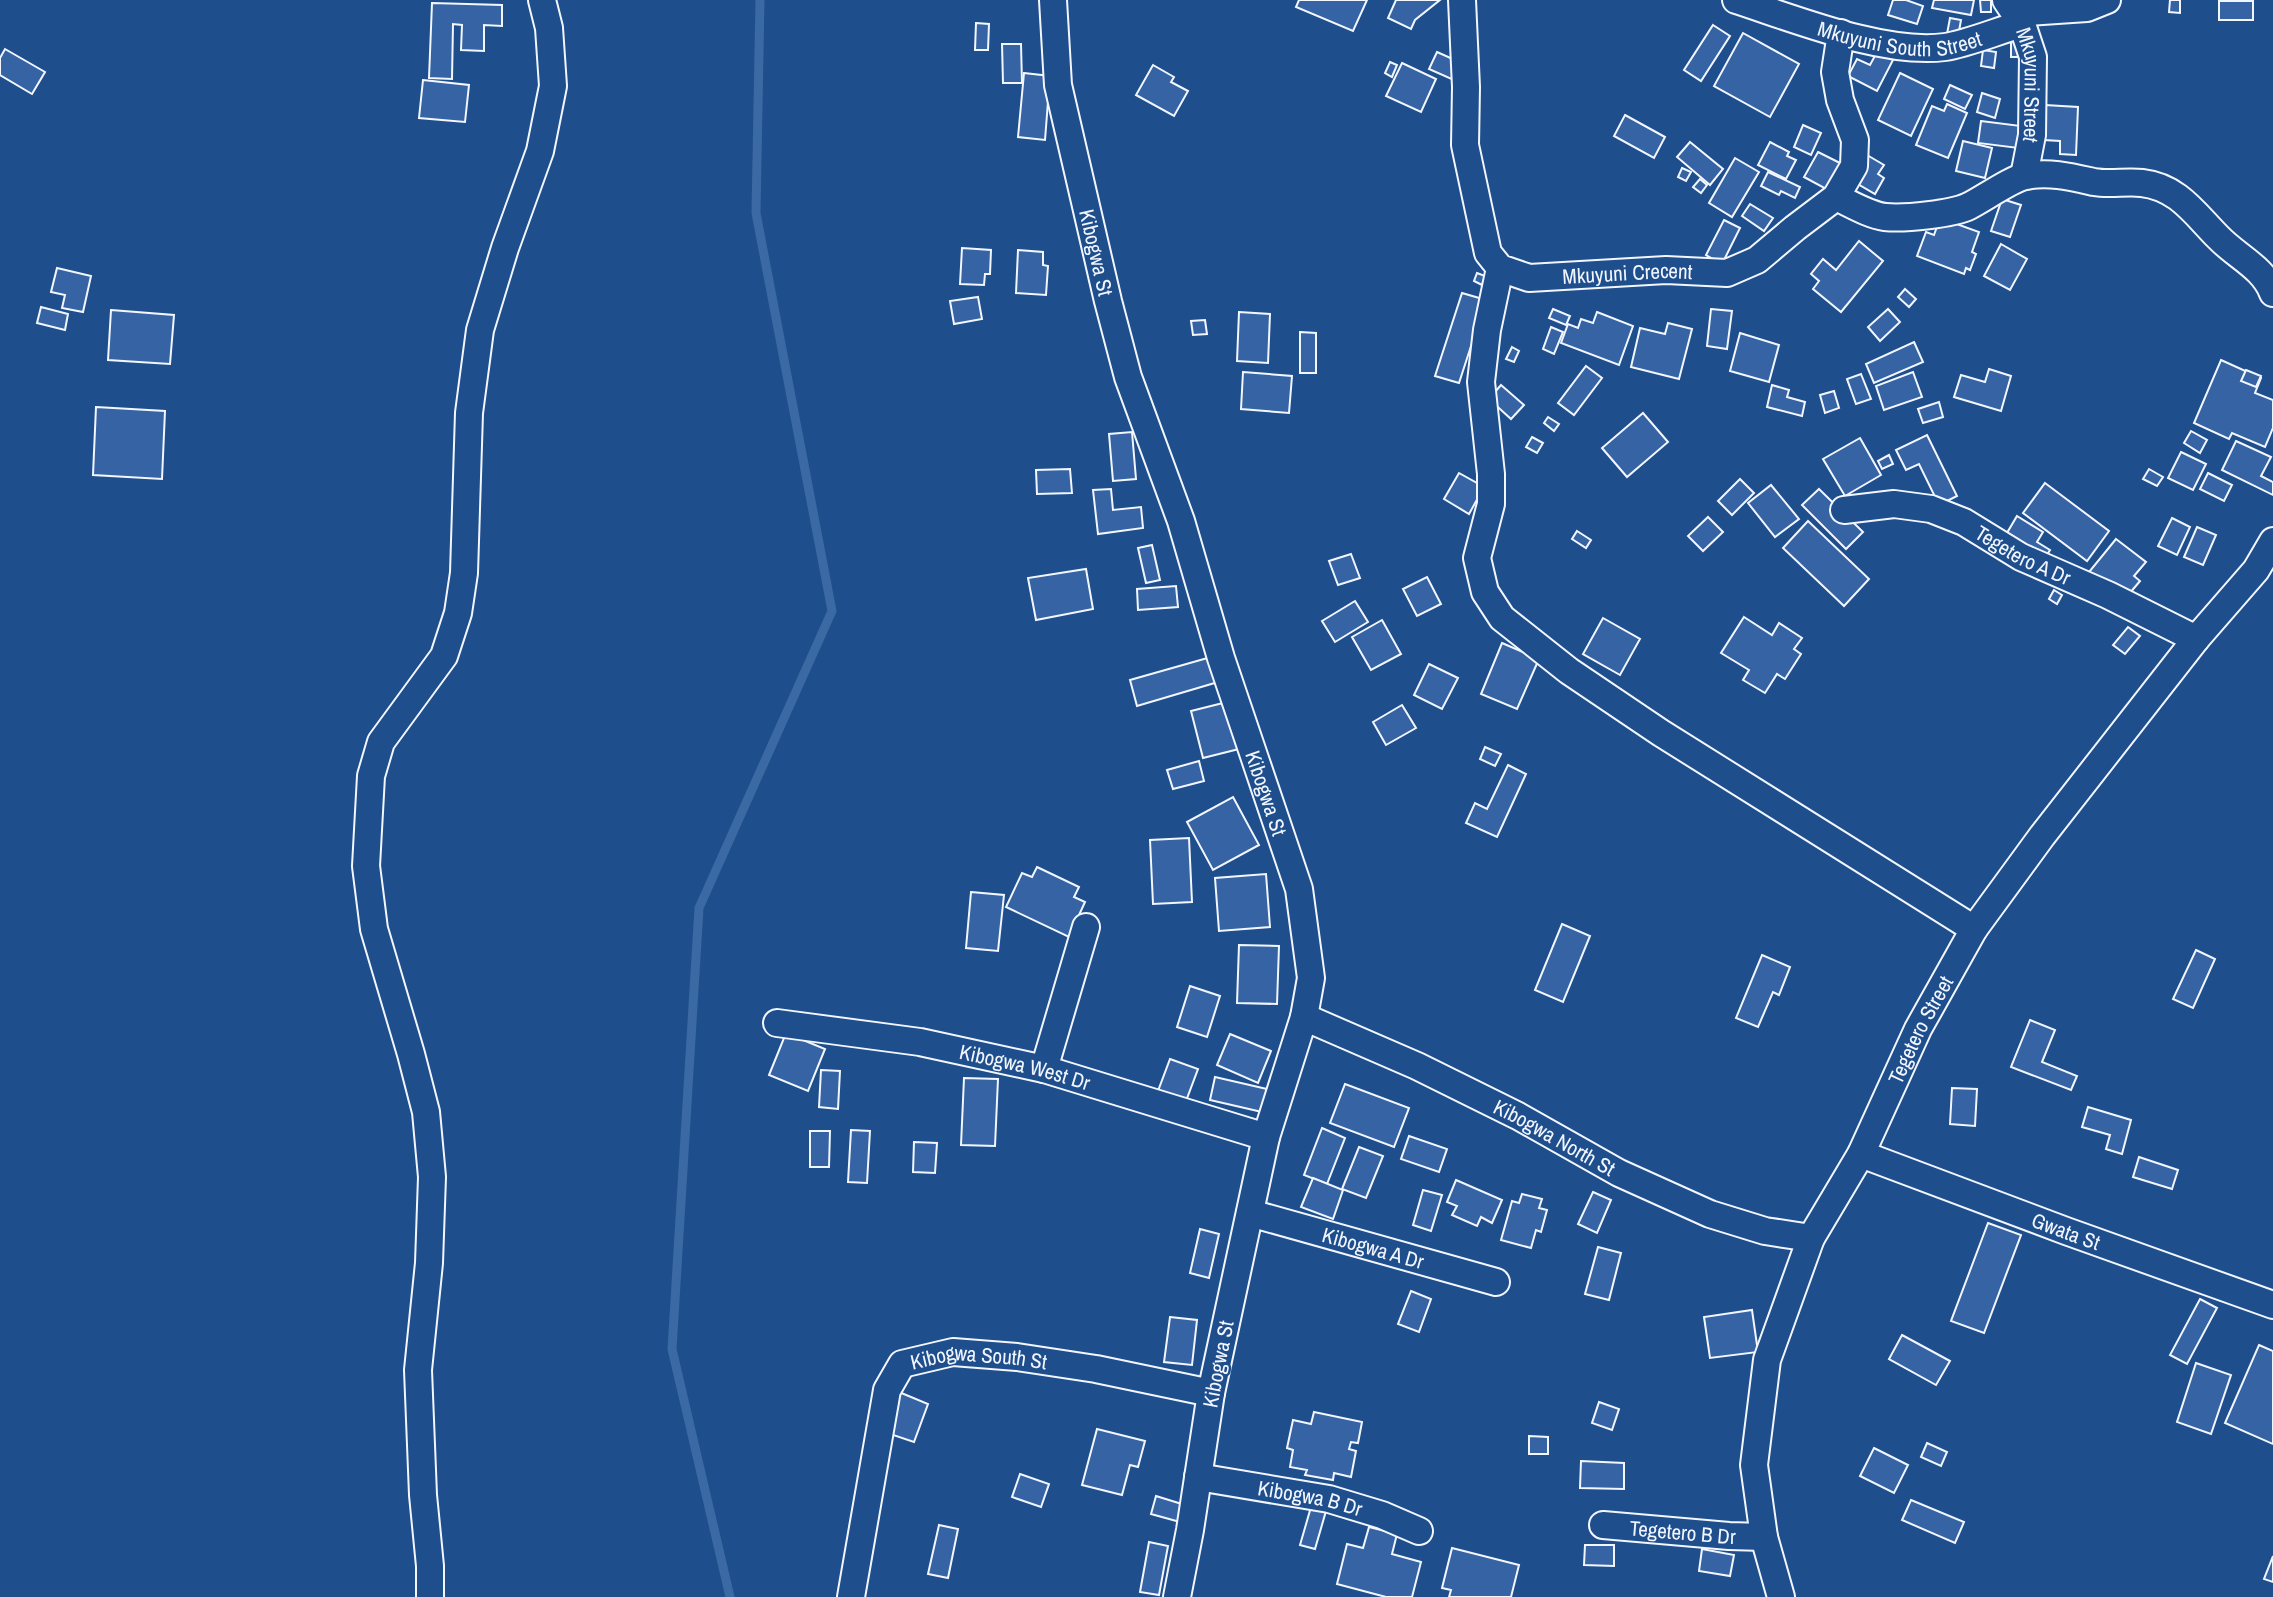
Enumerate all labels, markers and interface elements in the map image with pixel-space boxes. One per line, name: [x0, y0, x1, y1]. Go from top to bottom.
street label: Mkuyuni South Street: [1815, 14, 1985, 63]
street label: Mkuyuni Street: [2010, 23, 2047, 145]
street label: Kibogwa St: [1073, 206, 1121, 299]
street label: Mkuyuni Crecent: [1562, 255, 1693, 291]
street label: Tegetero A Dr: [1970, 518, 2076, 592]
street label: Kibogwa St: [1239, 747, 1294, 839]
street label: Tegetero Street: [1880, 970, 1960, 1088]
street label: Kibogwa West Dr: [957, 1037, 1094, 1097]
street label: Kibogwa North St: [1489, 1092, 1621, 1183]
street label: Gwata St: [2028, 1205, 2104, 1257]
street label: Kibogwa A Dr: [1319, 1220, 1428, 1276]
street label: Kibogwa St: [1195, 1318, 1241, 1410]
street label: Kibogwa South St: [907, 1337, 1049, 1376]
street label: Kibogwa B Dr: [1256, 1473, 1366, 1523]
street label: Tegetero B Dr: [1628, 1513, 1736, 1551]

